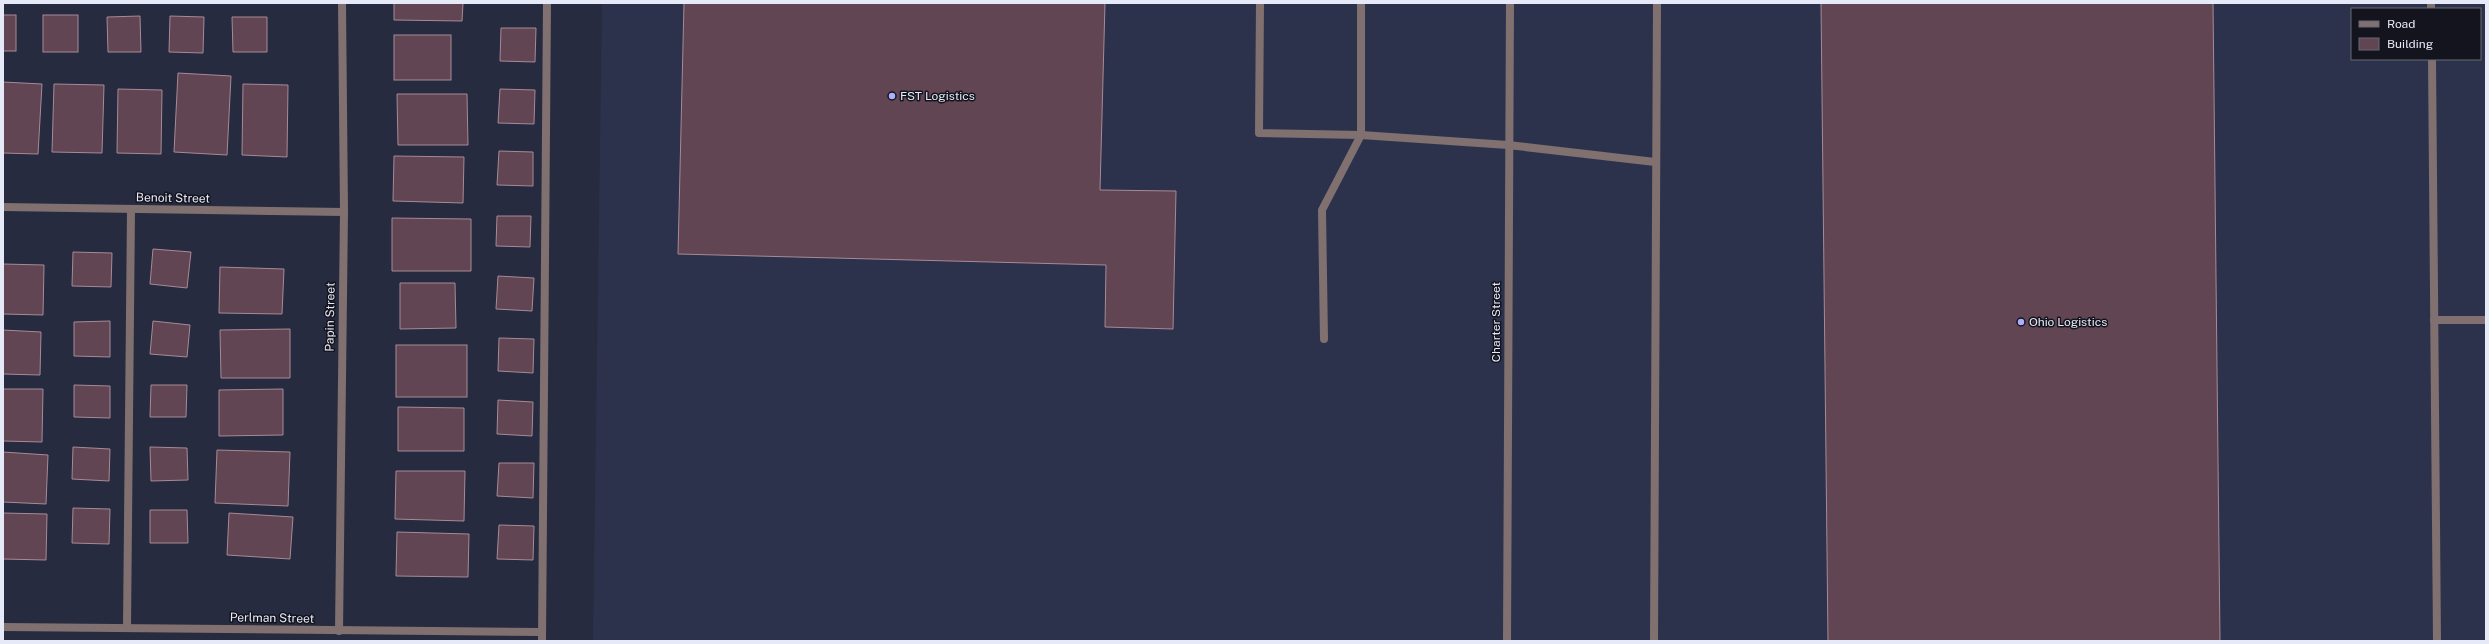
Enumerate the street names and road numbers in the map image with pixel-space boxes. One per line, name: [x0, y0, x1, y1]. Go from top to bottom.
street label: Benoit Street: [136, 190, 211, 206]
street label: Papin Street: [322, 282, 338, 352]
street label: Charter Street: [1489, 282, 1503, 362]
street label: Perlman Street: [230, 610, 315, 626]

